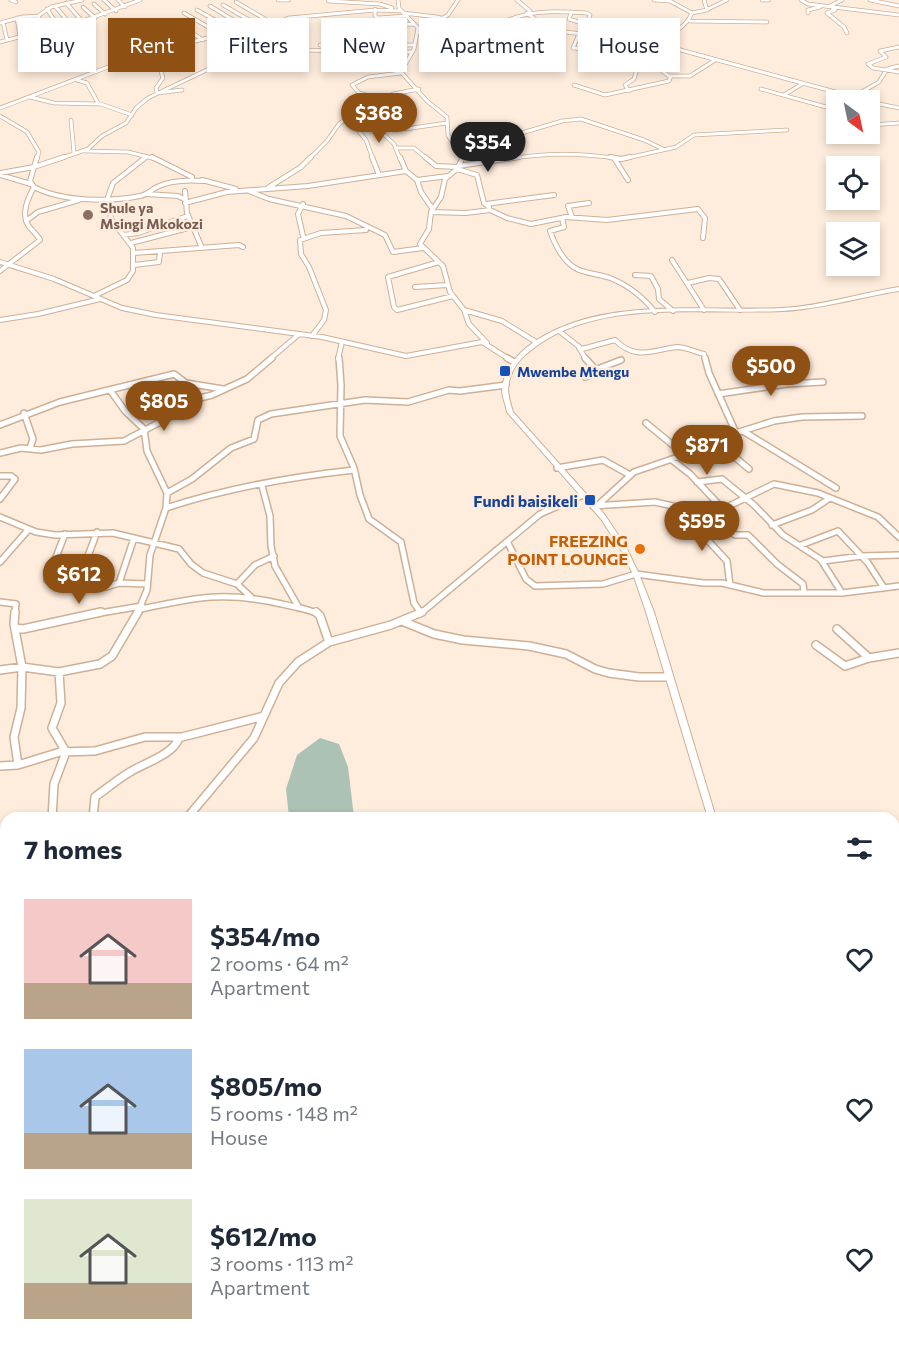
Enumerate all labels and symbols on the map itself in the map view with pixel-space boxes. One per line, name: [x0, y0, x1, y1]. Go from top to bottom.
north arrow: [826, 90, 880, 144]
pin: $368: [343, 93, 415, 144]
pin: $354: [452, 122, 524, 173]
place label: Shule ya Msingi Mkokozi: [100, 199, 203, 232]
marker: Shule ya Msingi Mkokozi: [81, 208, 95, 222]
pin: $500: [735, 346, 807, 397]
place label: Mwembe Mtengu: [517, 363, 629, 380]
marker: Mwembe Mtengu: [498, 364, 512, 378]
pin: $805: [128, 381, 200, 432]
pin: $871: [671, 425, 743, 476]
place label: Fundi baisikeli: [473, 491, 578, 510]
marker: Fundi baisikeli: [583, 493, 597, 507]
pin: $595: [666, 501, 738, 552]
place label: FREEZING POINT LOUNGE: [507, 531, 628, 568]
marker: FREEZING POINT LOUNGE: [633, 542, 647, 556]
pin: $612: [43, 554, 115, 605]

